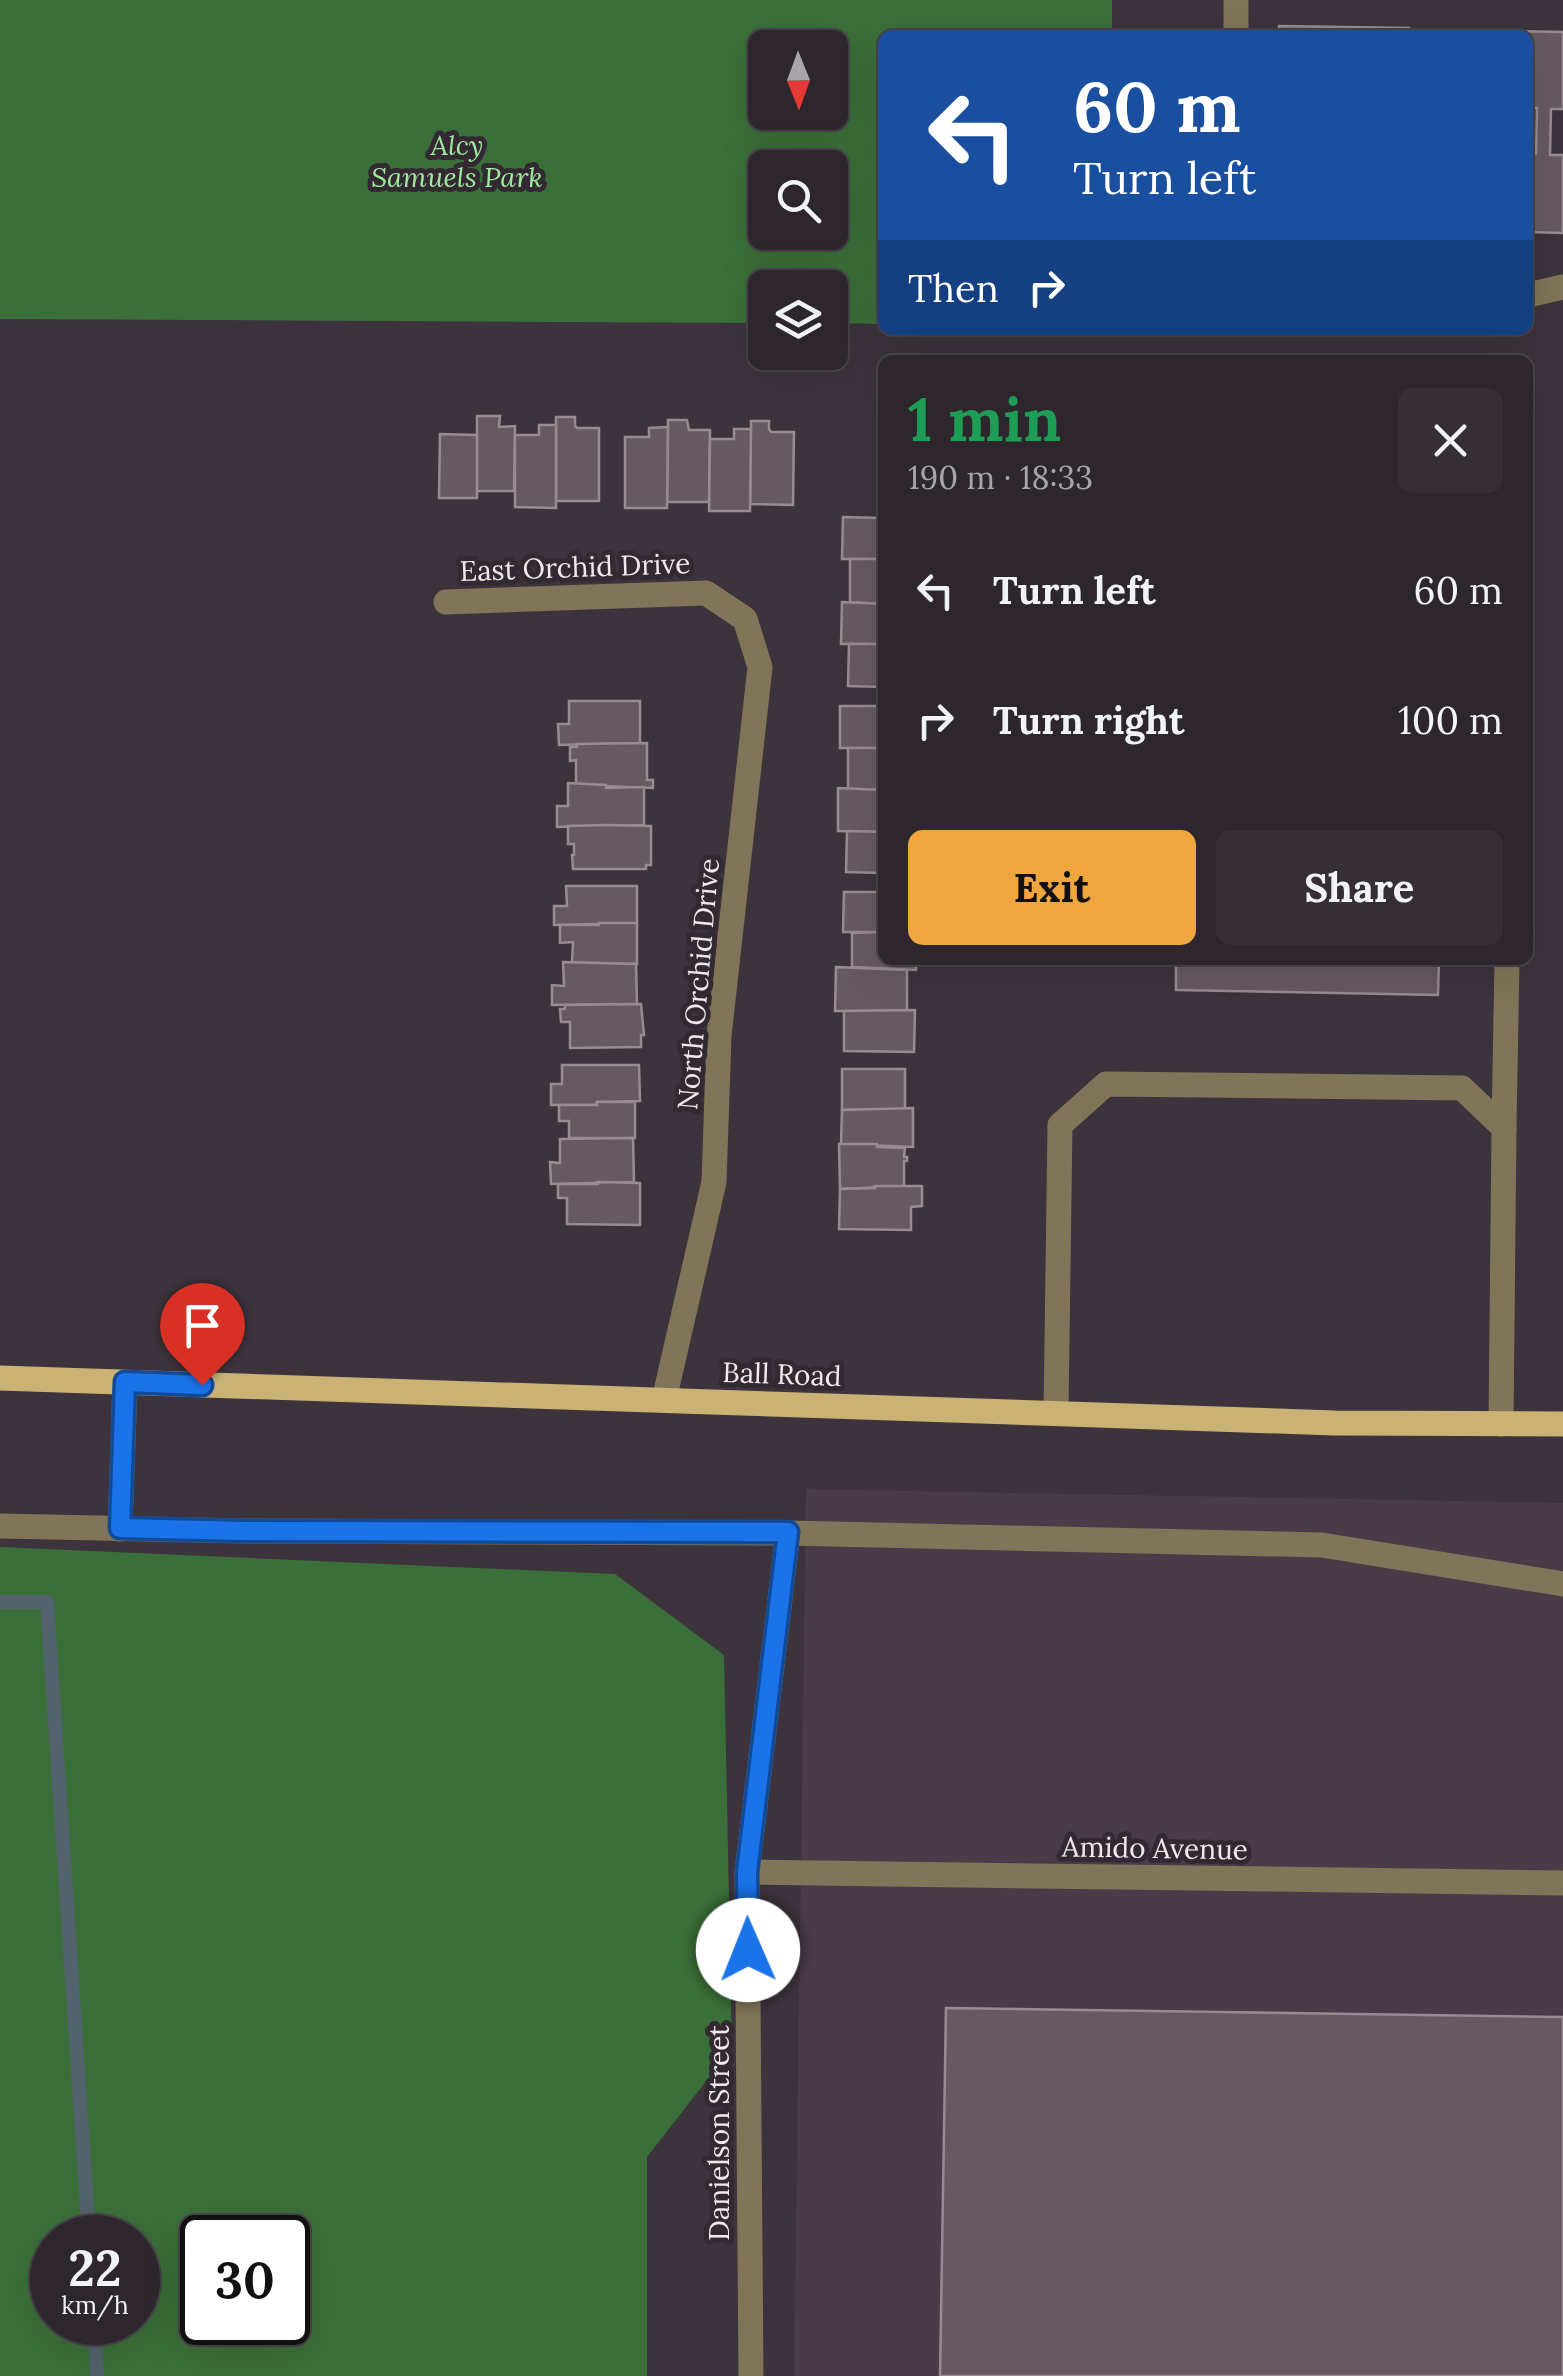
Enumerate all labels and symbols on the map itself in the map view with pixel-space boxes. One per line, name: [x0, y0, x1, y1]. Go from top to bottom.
north arrow: [748, 30, 848, 130]
park label: Alcy Samuels Park: [371, 127, 543, 195]
street label: East Orchid Drive: [459, 545, 691, 589]
street label: North Orchid Drive: [669, 857, 727, 1111]
pin: [160, 1283, 245, 1386]
street label: Ball Road: [722, 1354, 842, 1394]
street label: Amido Avenue: [1061, 1828, 1248, 1868]
position arrow: [696, 1898, 800, 2002]
street label: Danielson Street: [701, 2025, 737, 2241]
speed limit sign: 30: [180, 2215, 310, 2345]

